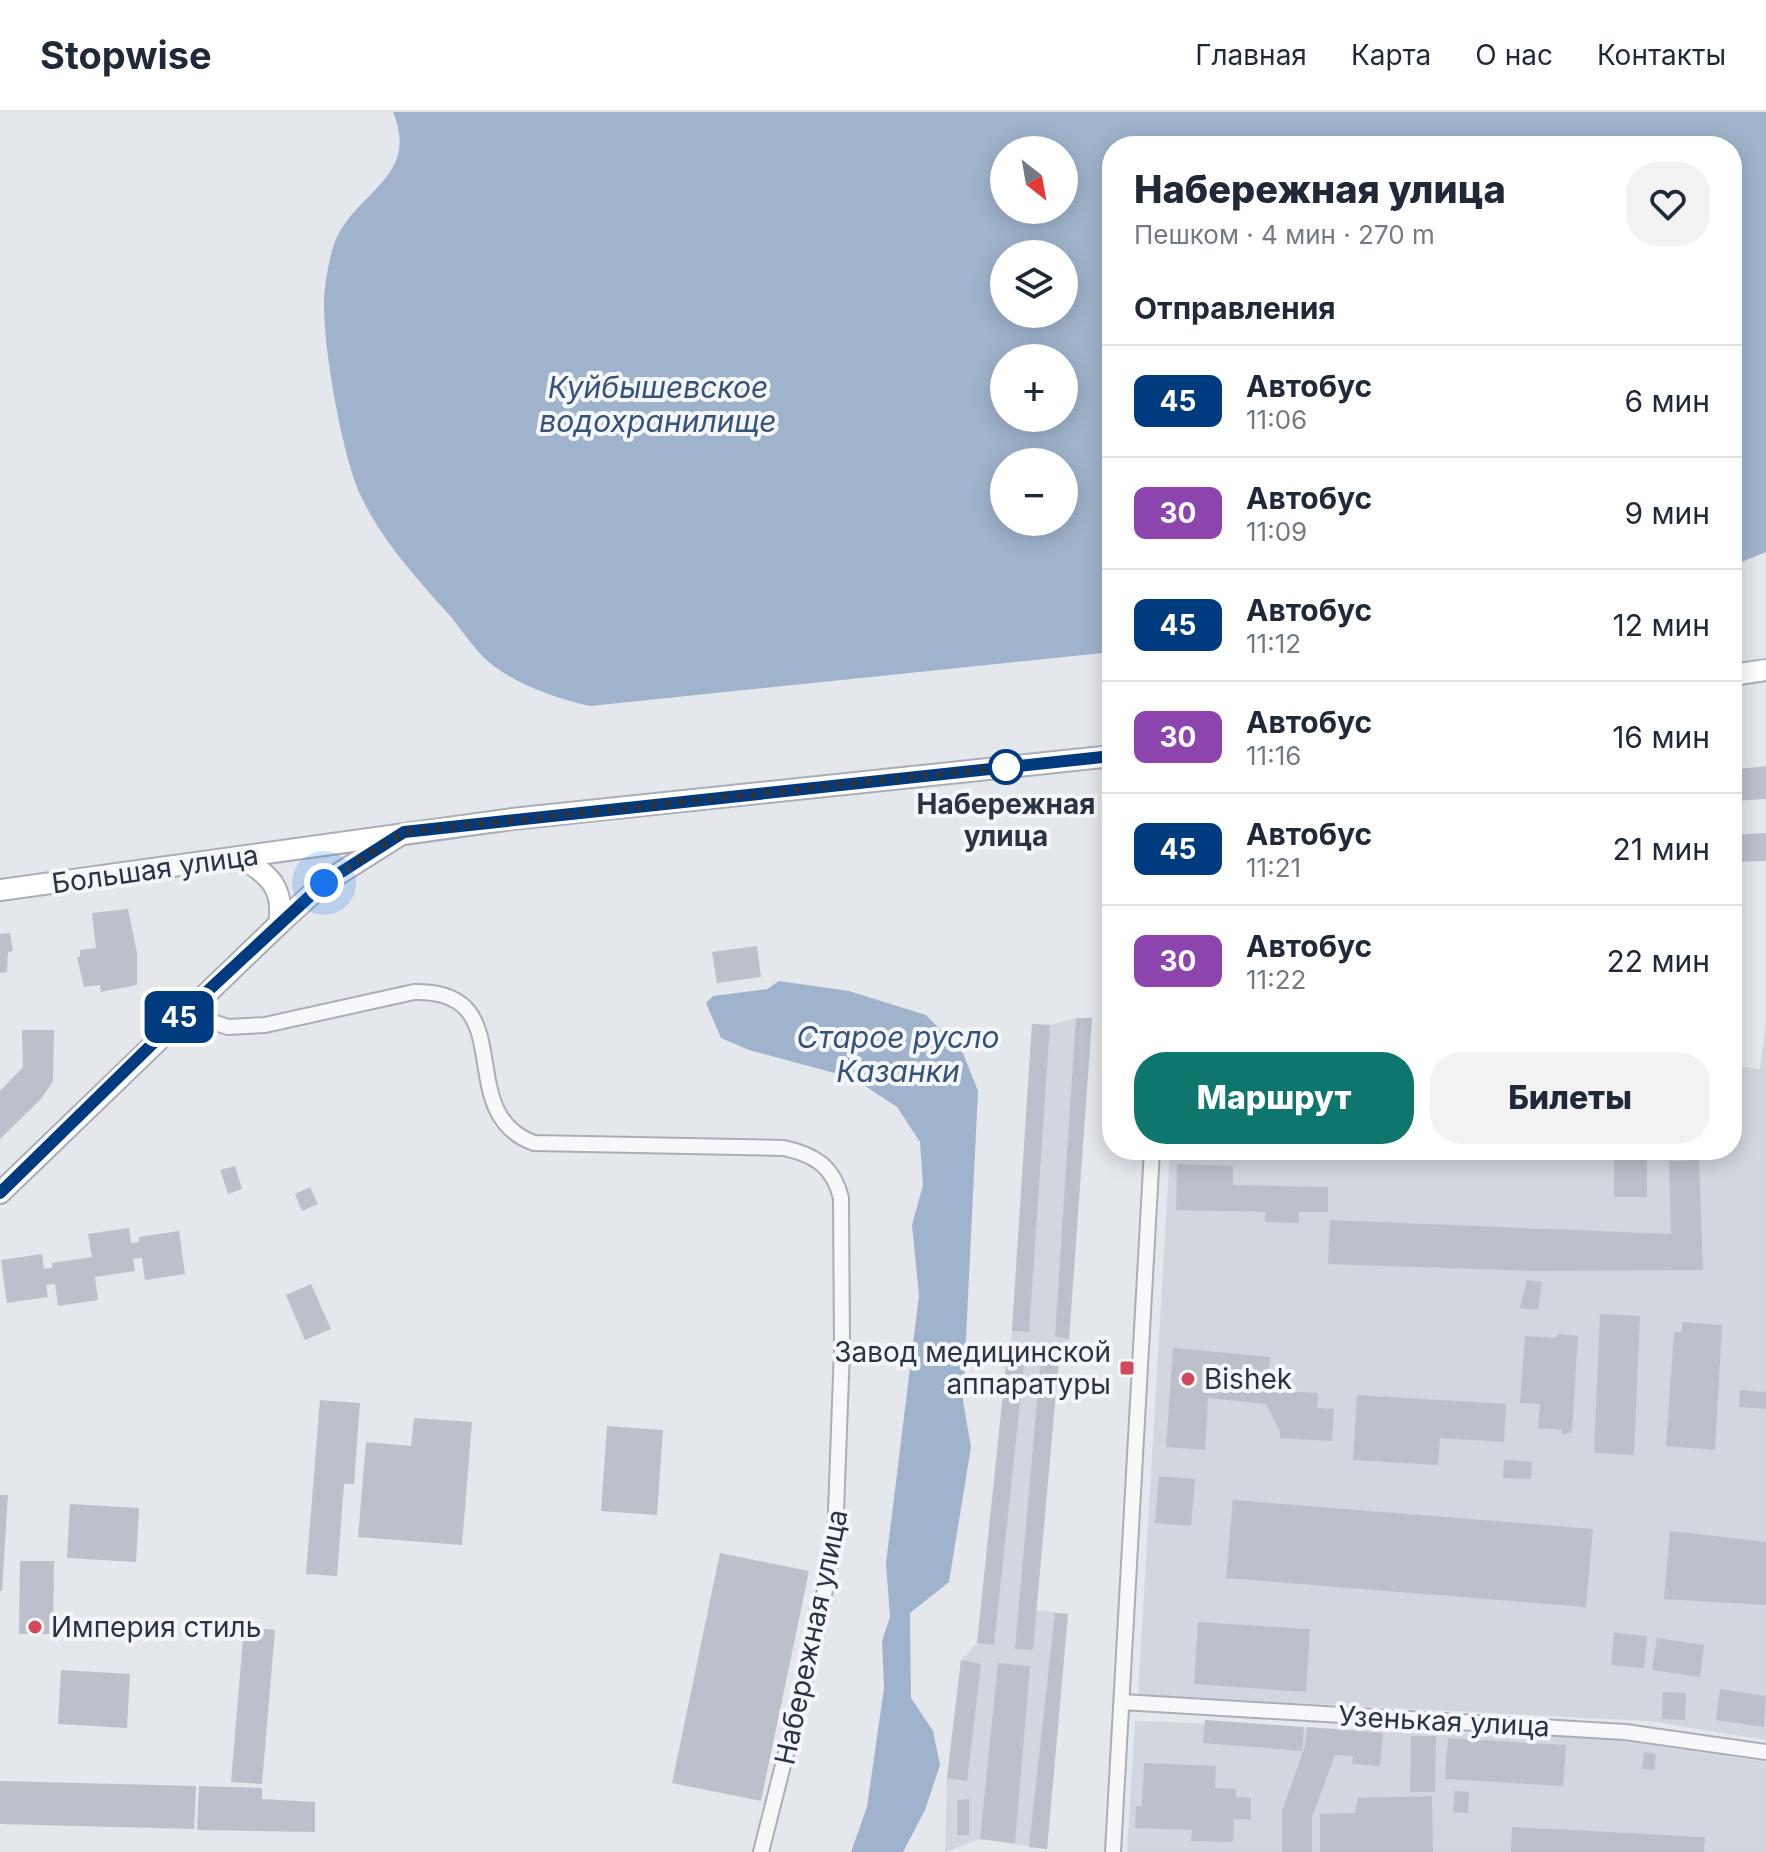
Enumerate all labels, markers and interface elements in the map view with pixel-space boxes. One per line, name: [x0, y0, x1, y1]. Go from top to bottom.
text: Stopwise: [40, 32, 212, 78]
text: Главная: [1195, 38, 1307, 72]
text: Карта: [1351, 38, 1431, 72]
text: О нас: [1475, 38, 1553, 72]
text: Контакты: [1597, 38, 1726, 72]
north arrow: [990, 136, 1078, 224]
map controls: [990, 136, 1078, 536]
button: heart: [1626, 162, 1710, 246]
text: Набережная улица: [1134, 166, 1506, 212]
text: Пешком · 4 мин · 270 m: [1134, 219, 1435, 250]
button: layers: [990, 240, 1078, 328]
text: Отправления: [1134, 290, 1336, 326]
button: +: [990, 344, 1078, 432]
text: Автобус: [1246, 368, 1372, 404]
water label: Куйбышевское водохранилище: [539, 369, 777, 439]
text: 6 мин: [1624, 383, 1710, 419]
text: 45: [1160, 384, 1196, 418]
text: 11:06: [1246, 404, 1307, 435]
button: −: [990, 448, 1078, 536]
text: Автобус: [1246, 480, 1372, 516]
text: 9 мин: [1624, 495, 1710, 531]
text: 30: [1160, 496, 1196, 530]
text: 11:09: [1246, 516, 1307, 547]
text: Автобус: [1246, 592, 1372, 628]
text: 12 мин: [1612, 607, 1710, 643]
text: 45: [1160, 608, 1196, 642]
text: 11:12: [1246, 628, 1301, 659]
text: Автобус: [1246, 704, 1372, 740]
text: 16 мин: [1612, 719, 1710, 755]
text: 30: [1160, 720, 1196, 754]
text: 11:16: [1246, 740, 1301, 771]
marker: Набережная улица: [989, 750, 1023, 784]
place label: Набережная улица: [917, 787, 1095, 853]
text: Автобус: [1246, 816, 1372, 852]
text: 21 мин: [1612, 831, 1710, 867]
text: 45: [1160, 832, 1196, 866]
street label: Большая улица: [49, 838, 261, 900]
text: 11:21: [1246, 852, 1301, 883]
your location: [304, 863, 344, 903]
text: Автобус: [1246, 928, 1372, 964]
text: 22 мин: [1606, 943, 1710, 979]
text: 30: [1160, 944, 1196, 978]
text: 11:22: [1246, 964, 1306, 995]
line badge: 45: [143, 991, 215, 1043]
text: 45: [161, 1000, 197, 1034]
water label: Старое русло Казанки: [797, 1019, 999, 1089]
button: Маршрут: [1134, 1052, 1414, 1144]
button: Билеты: [1430, 1052, 1710, 1144]
place label: Завод медицинской аппаратуры: [834, 1335, 1111, 1401]
marker: Завод медицинской аппаратуры: [1118, 1359, 1136, 1377]
place label: Bishek: [1204, 1362, 1292, 1396]
marker: Bishek: [1179, 1370, 1197, 1388]
street label: Набережная улица: [767, 1506, 855, 1768]
place label: Империя стиль: [51, 1610, 261, 1644]
marker: Империя стиль: [26, 1618, 44, 1636]
street label: Узенькая улица: [1337, 1698, 1551, 1744]

